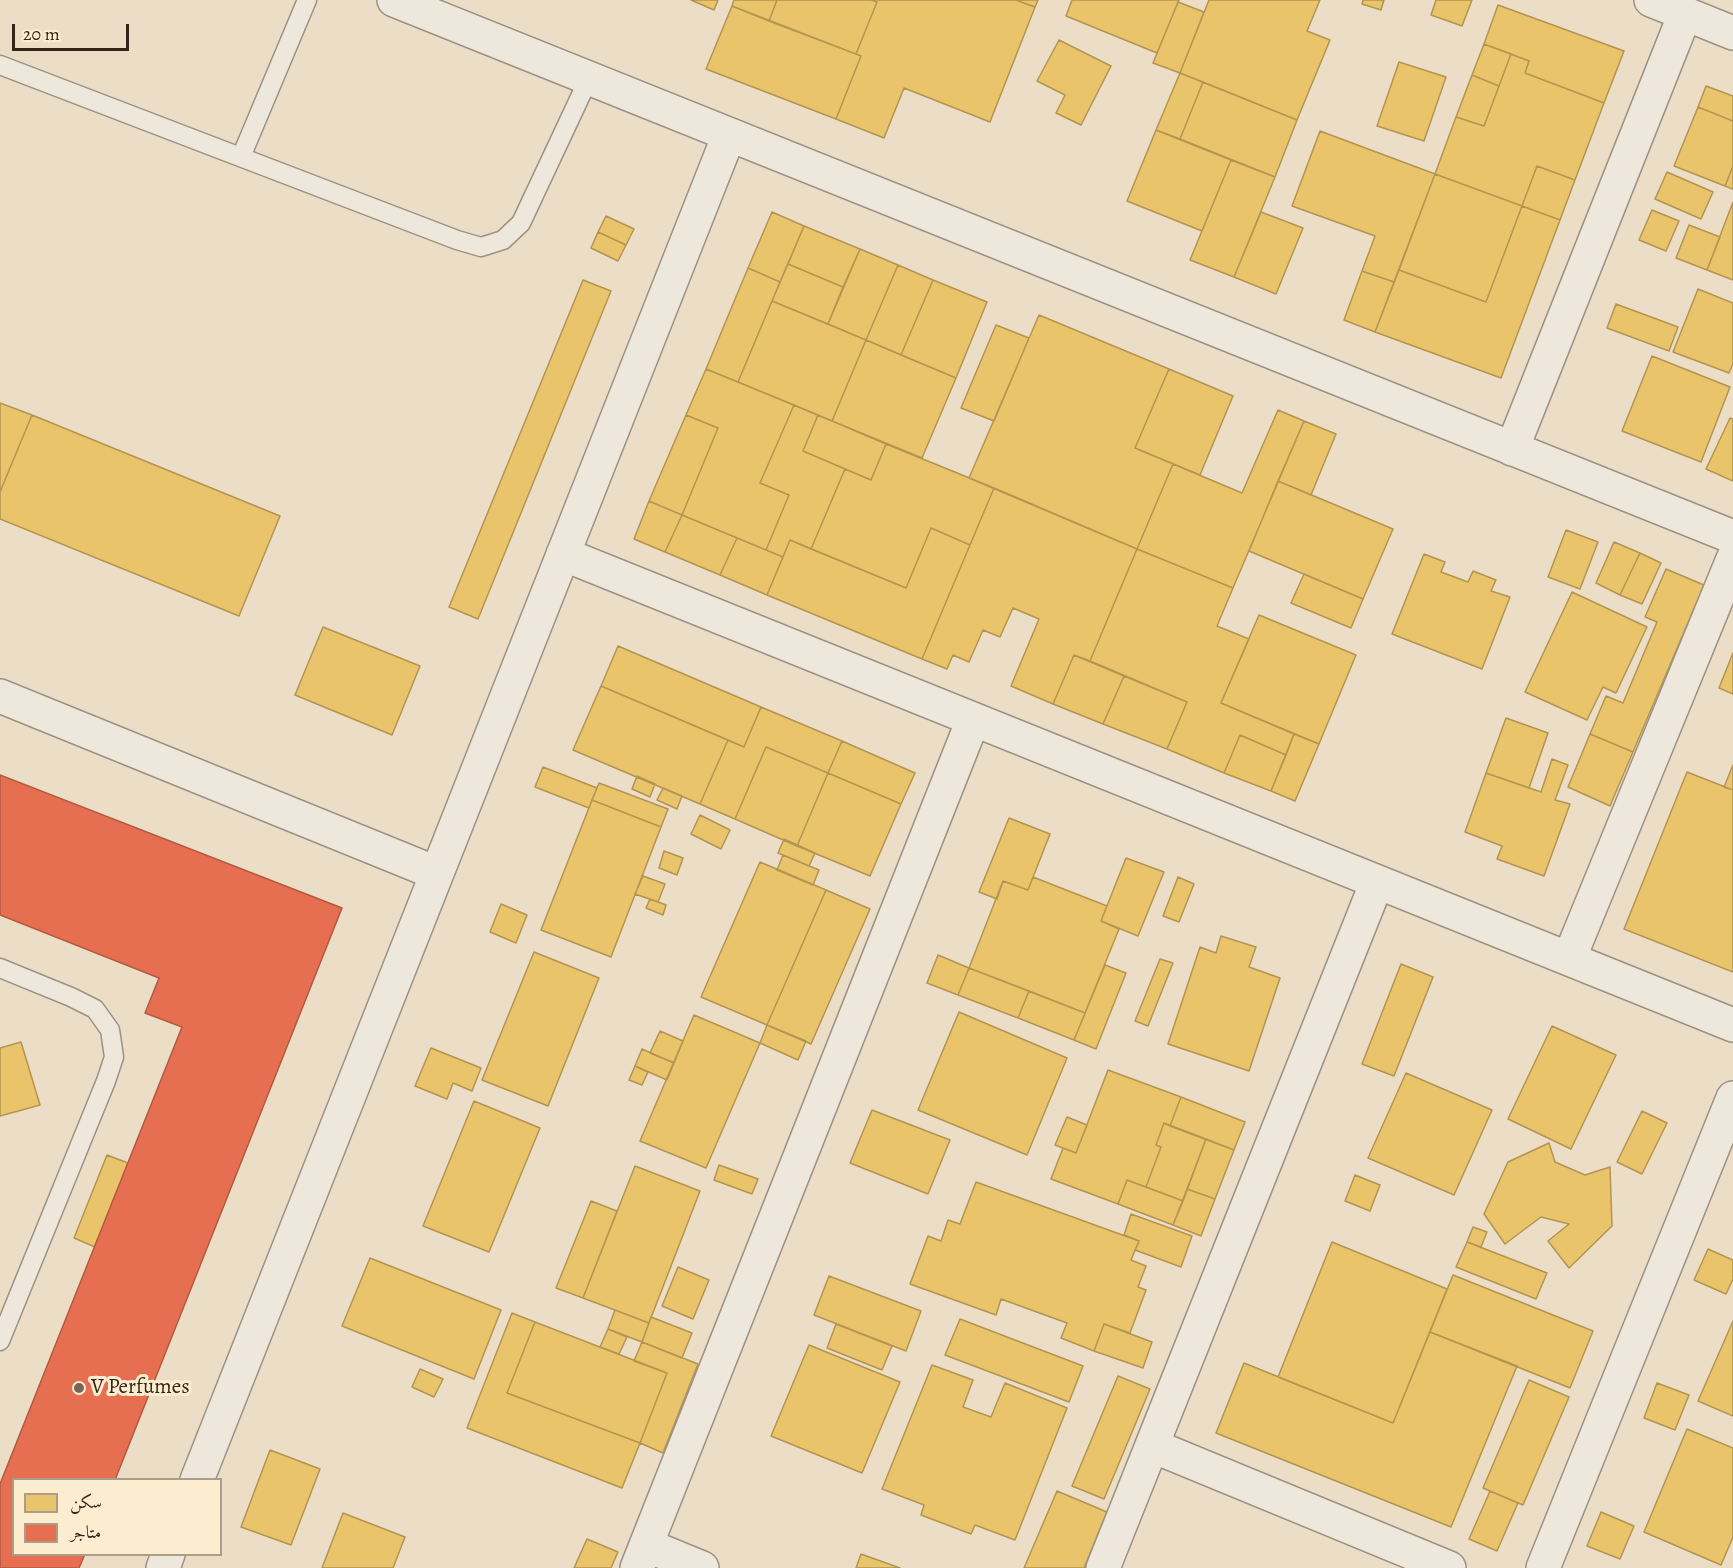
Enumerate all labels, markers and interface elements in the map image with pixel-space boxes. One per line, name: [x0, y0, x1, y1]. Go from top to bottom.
scale bar: [15, 12, 132, 50]
text: 20 m: [23, 22, 60, 46]
place label: V Perfumes: [91, 1375, 190, 1401]
marker: V Perfumes: [72, 1381, 86, 1395]
legend: [12, 1478, 222, 1556]
text: سكن: [70, 1490, 102, 1514]
text: متاجر: [70, 1520, 101, 1544]

